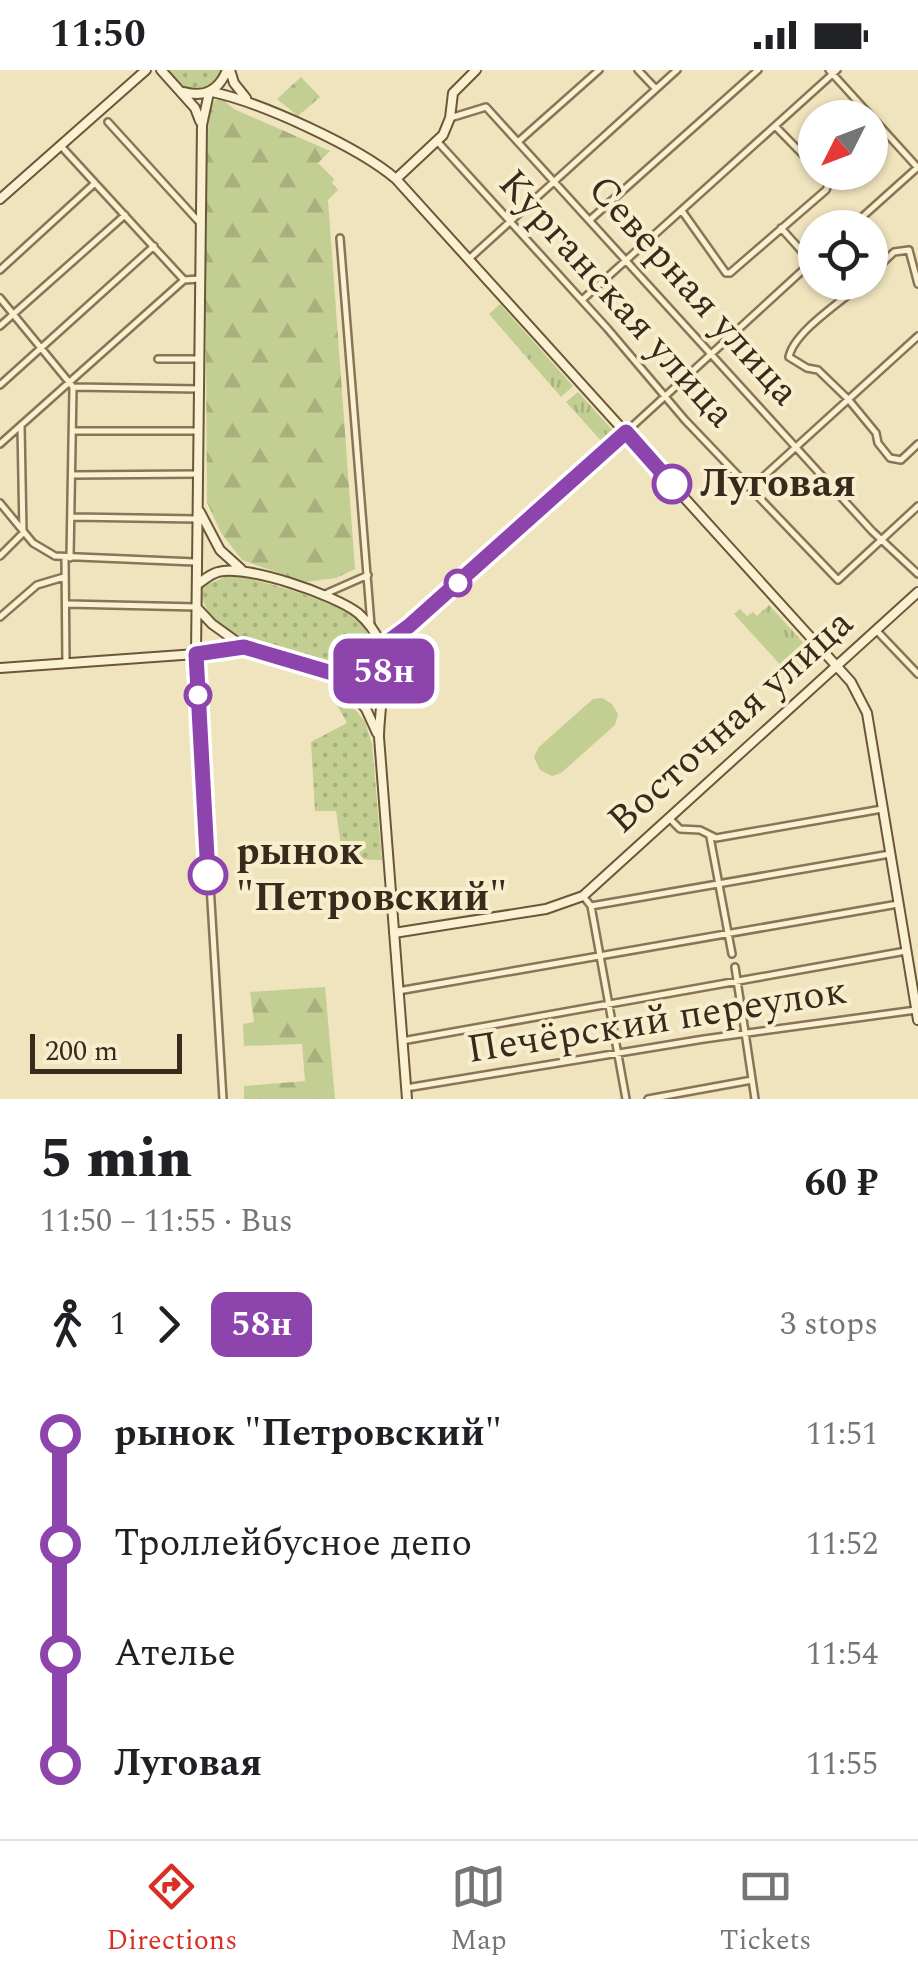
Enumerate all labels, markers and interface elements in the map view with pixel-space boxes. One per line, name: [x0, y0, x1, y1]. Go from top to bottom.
text: 11:50: [50, 6, 145, 64]
north arrow: [798, 100, 888, 190]
map controls: [798, 100, 888, 300]
street label: Курганская улица: [483, 156, 750, 443]
street label: Северная улица: [572, 162, 814, 421]
button: locate: [798, 210, 888, 300]
place label: Луговая: [700, 454, 856, 515]
marker: Луговая: [653, 465, 691, 503]
unlabelled marker: [445, 570, 471, 596]
street label: Восточная улица: [594, 594, 868, 849]
line badge: 58н: [326, 638, 442, 704]
text: 58н: [353, 645, 415, 698]
unlabelled marker: [185, 682, 211, 708]
place label: рынок "Петровский": [236, 822, 507, 929]
marker: рынок "Петровский": [189, 856, 227, 894]
street label: Печёрский переулок: [463, 961, 851, 1081]
scale bar: [30, 1029, 182, 1074]
text: 200 m: [45, 1030, 118, 1073]
text: 5 min: [40, 1118, 192, 1201]
text: 60 ₽: [805, 1155, 878, 1213]
text: 11:50 – 11:55 · Bus: [40, 1197, 293, 1246]
icon: walk: [40, 1297, 95, 1352]
icon: forward: [141, 1297, 196, 1352]
text: 58н: [231, 1298, 292, 1351]
text: 1: [110, 1300, 126, 1349]
text: 3 stops: [780, 1300, 878, 1349]
text: рынок "Петровский": [114, 1405, 502, 1463]
text: 11:51: [806, 1410, 878, 1459]
text: Троллейбусное депо: [114, 1515, 472, 1573]
text: 11:52: [806, 1520, 878, 1569]
text: Ателье: [114, 1625, 236, 1683]
text: 11:54: [806, 1630, 878, 1679]
text: Луговая: [114, 1735, 262, 1793]
text: 11:55: [806, 1740, 878, 1789]
tab: Directions: [107, 1859, 237, 1962]
tab: Map: [450, 1859, 507, 1962]
tab: Tickets: [720, 1859, 811, 1962]

